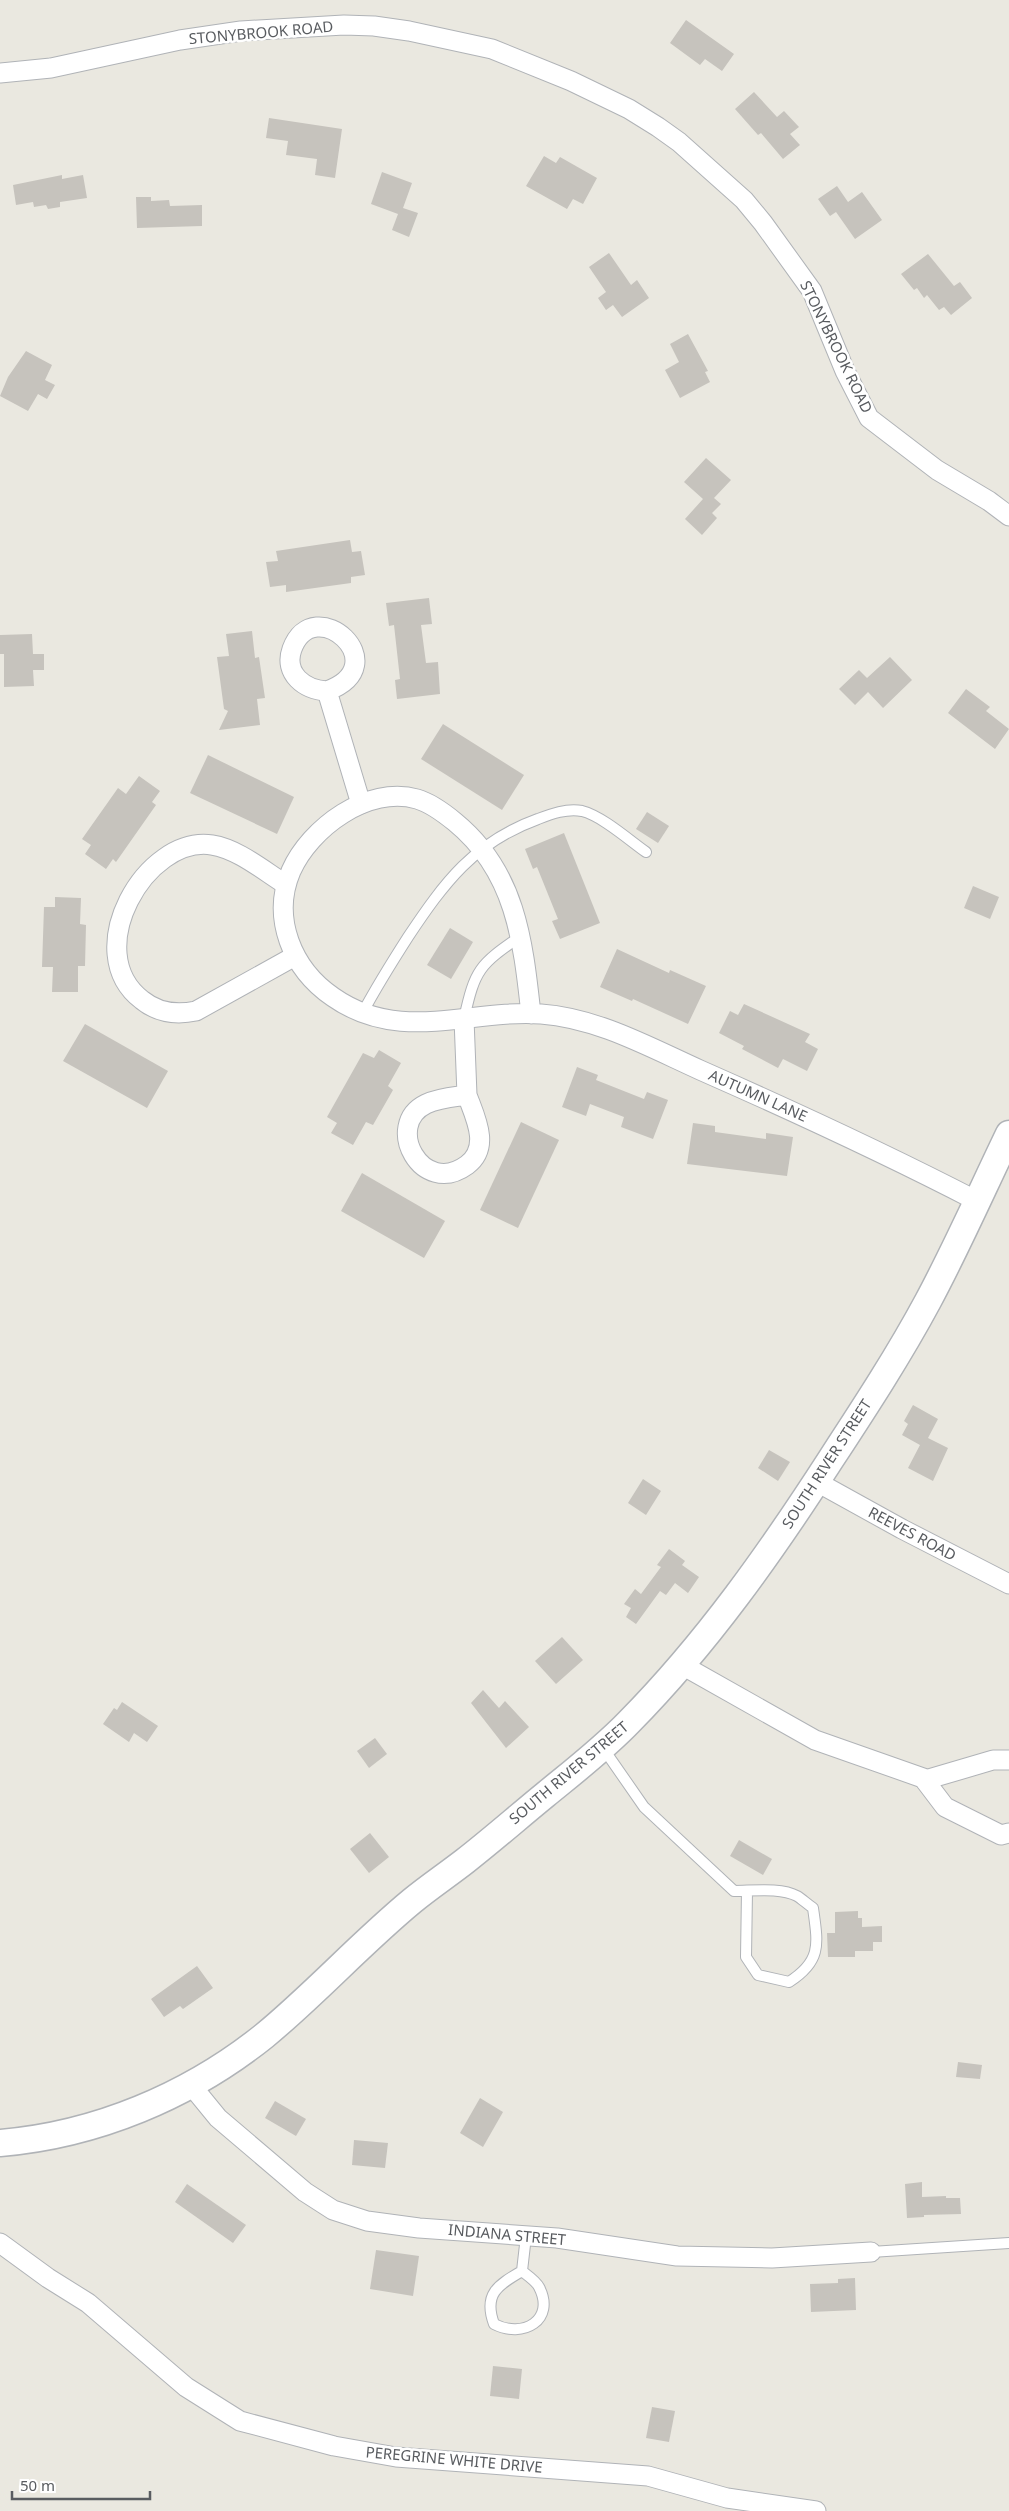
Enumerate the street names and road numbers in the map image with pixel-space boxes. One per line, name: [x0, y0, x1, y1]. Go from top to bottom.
street label: STONYBROOK ROAD: [188, 16, 334, 48]
street label: STONYBROOK ROAD: [796, 277, 878, 416]
street label: AUTUMN LANE: [706, 1064, 811, 1126]
street label: SOUTH RIVER STREET: [777, 1394, 876, 1532]
street label: REEVES ROAD: [865, 1502, 960, 1565]
street label: SOUTH RIVER STREET: [504, 1716, 633, 1828]
street label: INDIANA STREET: [447, 2219, 567, 2249]
street label: PEREGRINE WHITE DRIVE: [365, 2441, 543, 2477]

